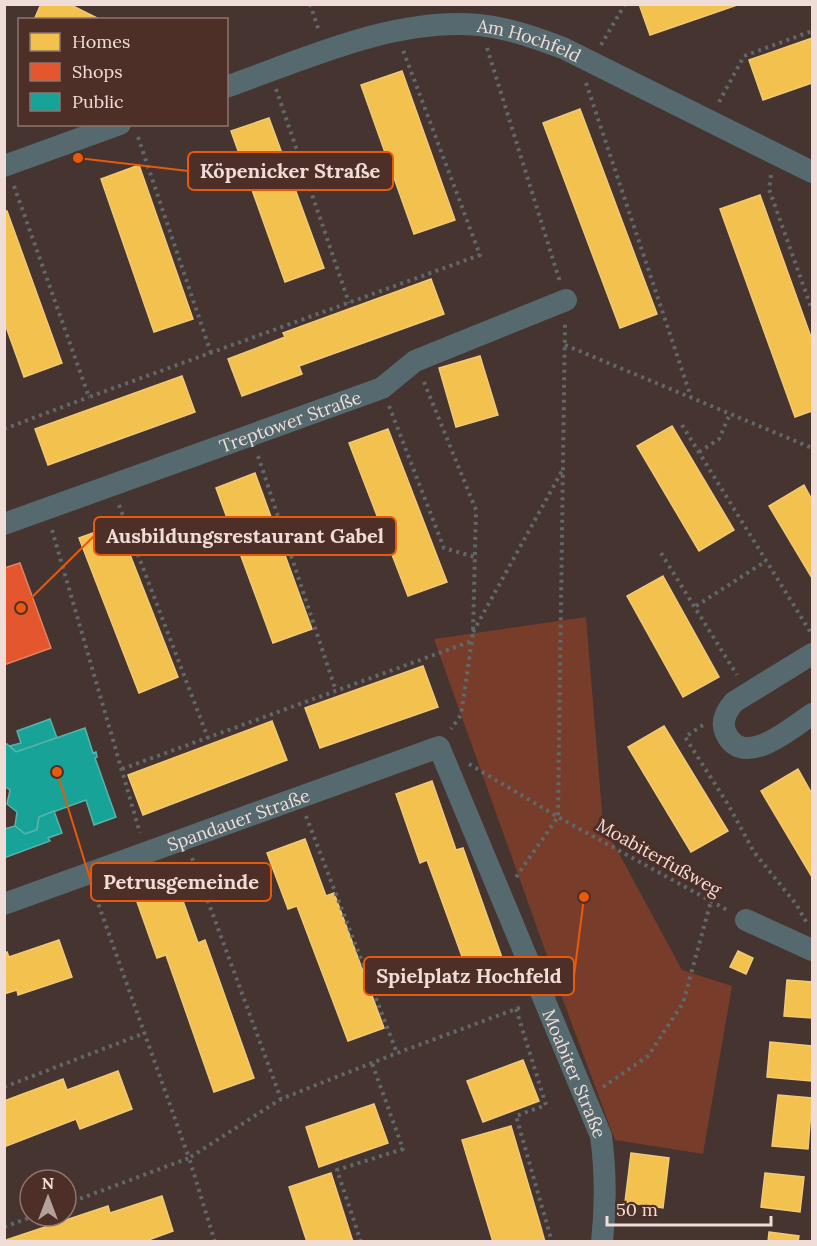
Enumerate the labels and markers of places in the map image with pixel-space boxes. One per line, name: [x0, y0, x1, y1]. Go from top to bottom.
callout: Köpenicker Straße: [188, 152, 393, 190]
callout: Ausbildungsrestaurant Gabel: [94, 517, 396, 555]
callout: Petrusgemeinde: [91, 863, 271, 901]
callout: Spielplatz Hochfeld: [364, 957, 574, 995]

